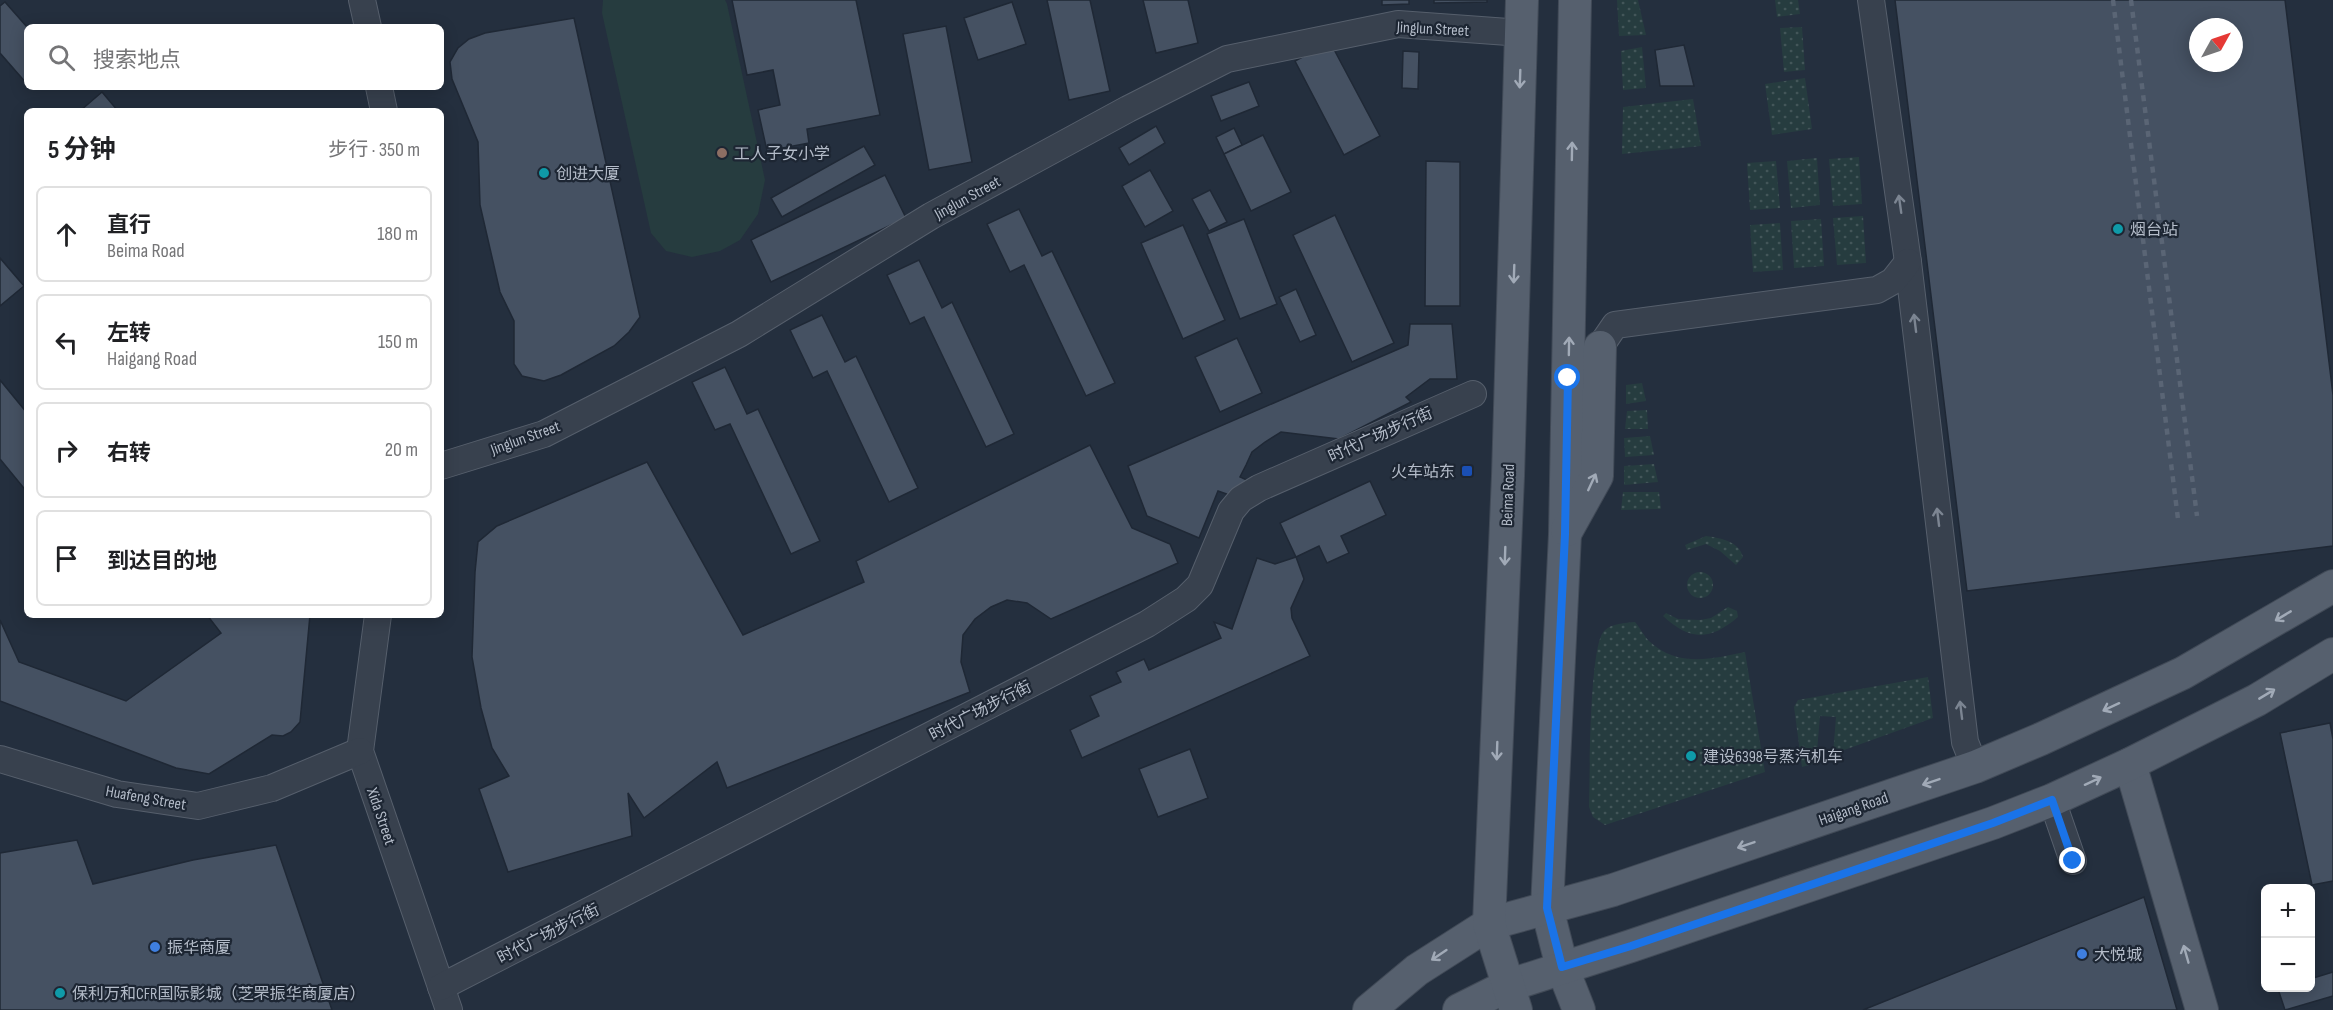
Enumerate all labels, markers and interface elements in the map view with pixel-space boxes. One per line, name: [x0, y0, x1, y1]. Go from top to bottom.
street label: Jinglun Street: [1395, 18, 1470, 41]
north arrow: [2189, 18, 2243, 72]
search box: [24, 24, 444, 90]
icon: search: [45, 41, 78, 74]
text: 搜索地点: [93, 47, 181, 74]
one-way arrow: [1515, 69, 1526, 89]
text: 5 分钟: [48, 135, 115, 166]
text: 步行 · 350 m: [328, 138, 420, 162]
one-way arrow: [1567, 142, 1578, 162]
place label: 工人子女小学: [734, 145, 830, 164]
marker: 工人子女小学: [715, 146, 729, 160]
place label: 创进大厦: [556, 165, 620, 184]
marker: 创进大厦: [537, 166, 551, 180]
street label: Jinglun Street: [931, 172, 1004, 225]
one-way arrow: [1894, 195, 1905, 215]
text: 直行: [107, 212, 151, 239]
icon: ahead: [50, 218, 83, 251]
place label: 烟台站: [2130, 221, 2178, 240]
text: 180 m: [377, 222, 418, 246]
marker: 烟台站: [2111, 222, 2125, 236]
text: Beima Road: [107, 239, 185, 263]
one-way arrow: [1508, 264, 1519, 284]
one-way arrow: [1909, 314, 1920, 334]
text: 左转: [107, 320, 151, 347]
icon: left: [50, 326, 83, 359]
text: 150 m: [378, 330, 418, 354]
one-way arrow: [1563, 337, 1575, 357]
text: Haigang Road: [107, 347, 197, 371]
route start: [1554, 364, 1580, 390]
street label: 时代广场步行街: [1326, 404, 1436, 467]
street label: Jinglun Street: [487, 417, 563, 460]
icon: right: [50, 434, 83, 467]
text: 20 m: [385, 438, 418, 462]
text: 右转: [107, 440, 151, 467]
place label: 火车站东: [1391, 463, 1455, 482]
marker: 火车站东: [1460, 464, 1474, 478]
street label: Beima Road: [1498, 464, 1519, 526]
one-way arrow: [1587, 474, 1599, 492]
one-way arrow: [1932, 507, 1943, 527]
icon: arrive: [50, 542, 83, 575]
one-way arrow: [1499, 545, 1511, 565]
text: 到达目的地: [107, 548, 217, 575]
one-way arrow: [2275, 610, 2292, 622]
street label: 时代广场步行街: [926, 677, 1035, 745]
one-way arrow: [2258, 688, 2275, 700]
one-way arrow: [1955, 701, 1966, 721]
one-way arrow: [2102, 701, 2120, 713]
one-way arrow: [1492, 740, 1503, 760]
place label: 建设6398号蒸汽机车: [1703, 748, 1843, 767]
marker: 建设6398号蒸汽机车: [1684, 749, 1698, 763]
one-way arrow: [2083, 775, 2101, 787]
one-way arrow: [1922, 777, 1941, 788]
street label: Huafeng Street: [104, 782, 187, 815]
street label: Xida Street: [362, 785, 399, 848]
street label: Haigang Road: [1816, 789, 1891, 830]
one-way arrow: [1737, 840, 1756, 851]
route end: [2059, 847, 2085, 873]
map controls: [2261, 884, 2315, 992]
button: +: [2261, 884, 2315, 938]
street label: 时代广场步行街: [494, 900, 603, 968]
button: −: [2261, 938, 2315, 992]
place label: 振华商厦: [167, 939, 231, 958]
marker: 振华商厦: [148, 940, 162, 954]
one-way arrow: [2180, 945, 2191, 964]
place label: 大悦城: [2094, 946, 2142, 965]
marker: 大悦城: [2075, 947, 2089, 961]
one-way arrow: [1432, 949, 1448, 961]
place label: 保利万和CFR国际影城（芝罘振华商厦店）: [72, 985, 365, 1004]
marker: 保利万和CFR国际影城（芝罘振华商厦店）: [53, 986, 67, 1000]

